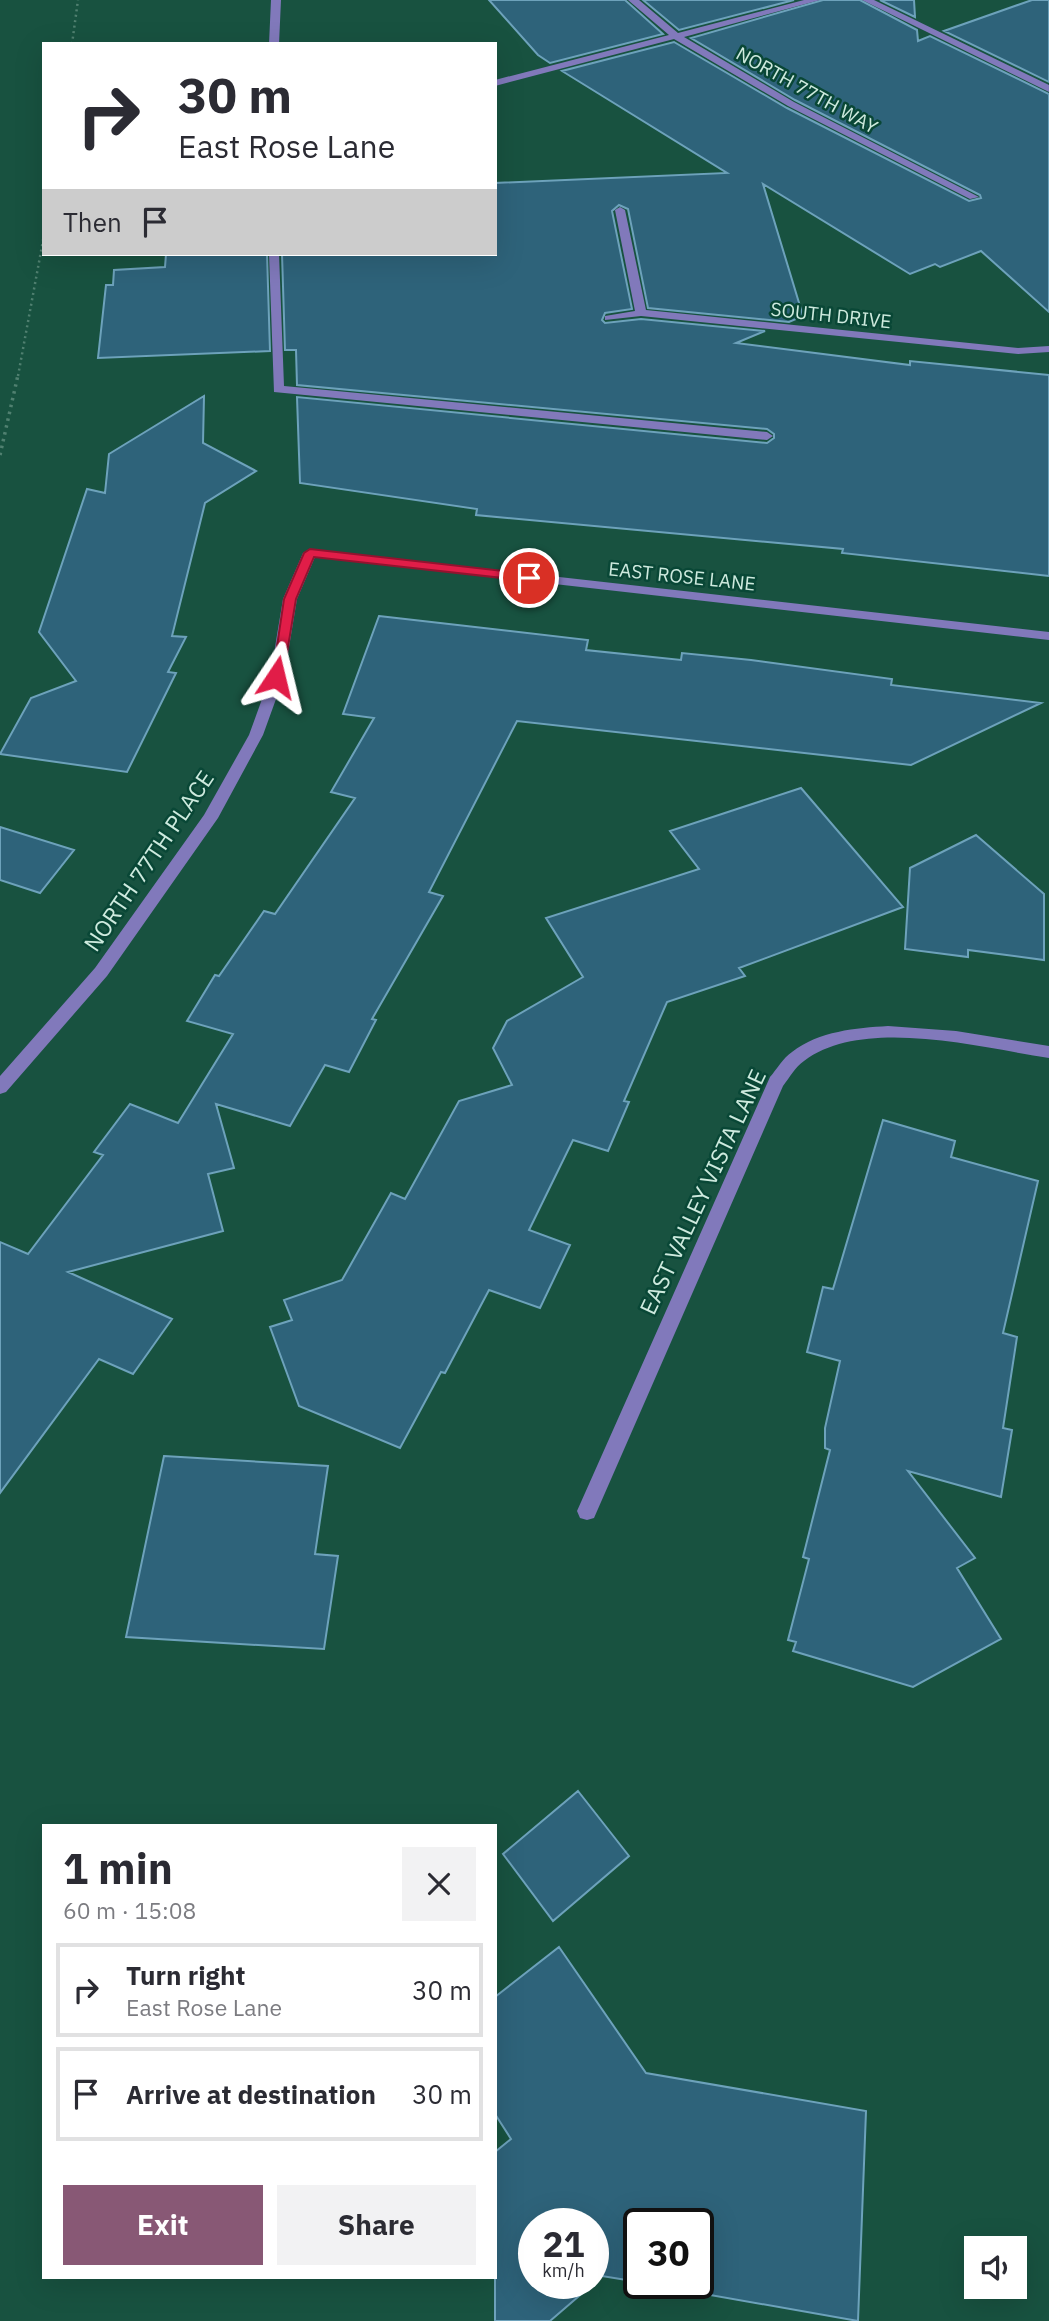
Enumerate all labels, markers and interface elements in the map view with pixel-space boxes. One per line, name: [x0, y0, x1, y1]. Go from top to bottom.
street label: NORTH 77TH WAY: [732, 41, 883, 139]
text: 30 m: [178, 63, 292, 126]
icon: right: [63, 70, 154, 161]
text: East Rose Lane: [178, 125, 395, 167]
icon: arrive: [136, 203, 174, 241]
text: Then: [63, 205, 122, 239]
street label: SOUTH DRIVE: [769, 297, 893, 333]
pin: [499, 548, 559, 608]
street label: EAST ROSE LANE: [607, 556, 757, 596]
icon: arrive: [510, 559, 548, 597]
position arrow: [239, 640, 313, 714]
street label: NORTH 77TH PLACE: [76, 764, 220, 957]
street label: EAST VALLEY VISTA LANE: [632, 1064, 772, 1319]
text: 1 min: [63, 1841, 173, 1896]
button: close: [402, 1847, 476, 1921]
text: 60 m · 15:08: [63, 1895, 196, 1925]
text: Turn right: [126, 1958, 245, 1992]
icon: right: [67, 1971, 105, 2009]
text: 30 m: [412, 1973, 472, 2007]
text: East Rose Lane: [126, 1992, 282, 2022]
icon: arrive: [67, 2075, 105, 2113]
text: Arrive at destination: [126, 2077, 376, 2111]
text: 30 m: [412, 2077, 472, 2111]
button: Exit: [63, 2185, 263, 2265]
button: Share: [277, 2185, 476, 2265]
speed limit sign: 30: [623, 2208, 714, 2299]
text: 21: [542, 2221, 585, 2267]
map controls: [964, 2236, 1027, 2299]
button: sound: [964, 2236, 1027, 2299]
text: km/h: [542, 2259, 585, 2282]

